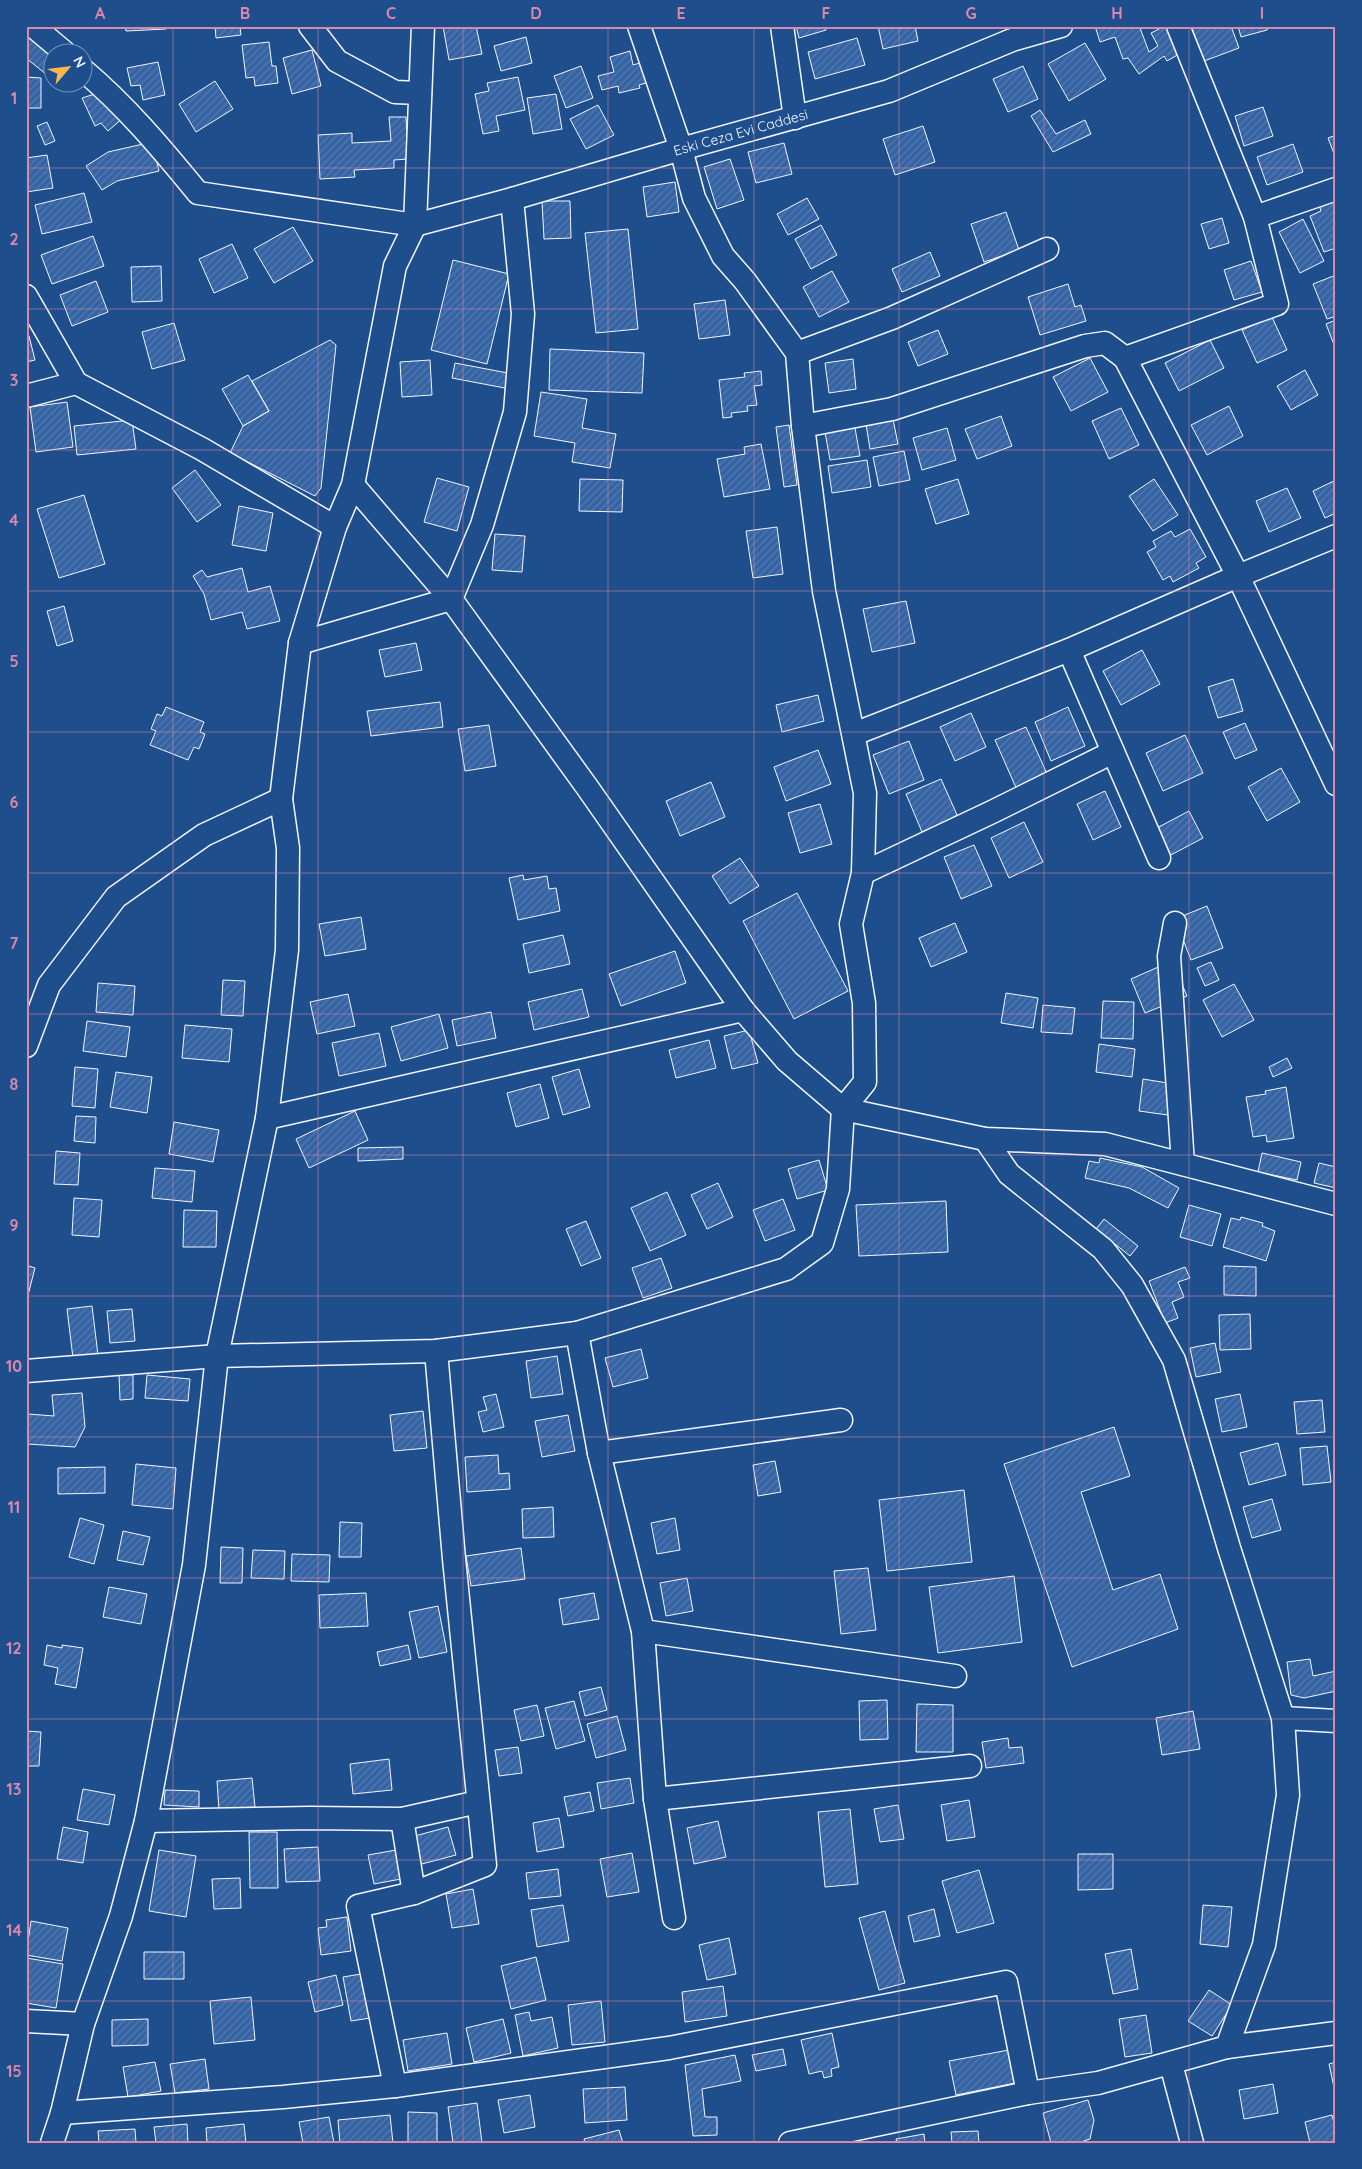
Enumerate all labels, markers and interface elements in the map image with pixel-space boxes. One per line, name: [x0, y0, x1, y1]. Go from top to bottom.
text: A: [95, 3, 106, 23]
text: B: [240, 3, 250, 23]
text: C: [386, 3, 396, 23]
text: D: [530, 3, 542, 23]
text: E: [676, 3, 686, 23]
text: F: [822, 3, 831, 23]
text: G: [965, 3, 977, 23]
text: H: [1111, 3, 1123, 23]
text: I: [1260, 3, 1264, 23]
north arrow: [42, 42, 92, 92]
text: N: [69, 53, 90, 71]
text: 1: [11, 88, 17, 108]
street label: Eski Ceza Evi Caddesi: [671, 105, 810, 160]
text: 2: [9, 229, 19, 249]
text: 3: [10, 370, 18, 390]
text: 4: [9, 510, 19, 530]
text: 5: [9, 651, 19, 671]
text: 6: [10, 792, 19, 812]
text: 7: [10, 933, 19, 953]
text: 8: [10, 1074, 19, 1094]
text: 9: [9, 1215, 19, 1235]
text: 10: [6, 1356, 22, 1376]
text: 11: [8, 1497, 20, 1517]
text: 12: [6, 1638, 22, 1658]
text: 13: [7, 1779, 21, 1799]
text: 14: [6, 1920, 22, 1940]
text: 15: [6, 2061, 22, 2081]

